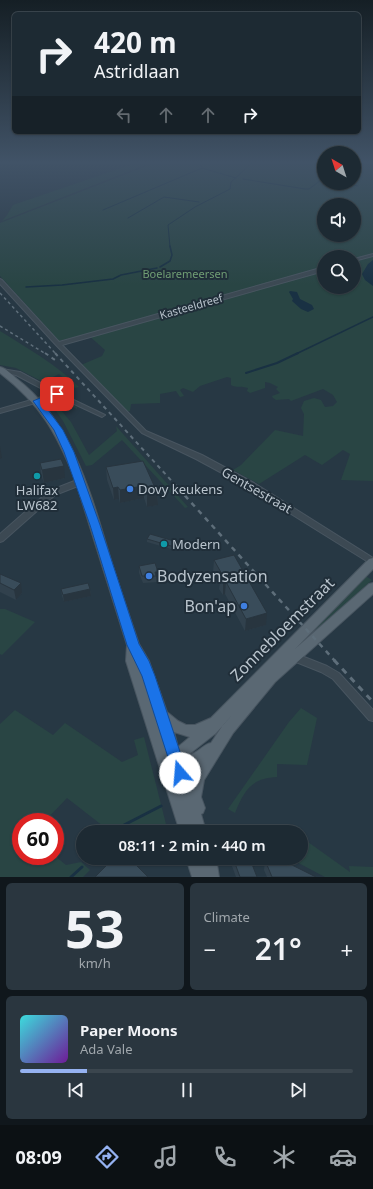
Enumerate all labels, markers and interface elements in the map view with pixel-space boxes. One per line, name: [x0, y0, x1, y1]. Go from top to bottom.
text: 420 m: [94, 23, 177, 61]
icon: right: [28, 28, 80, 80]
text: Astridlaan: [94, 59, 180, 83]
icon: left: [113, 104, 135, 126]
icon: ahead: [155, 104, 177, 126]
icon: ahead: [197, 104, 219, 126]
icon: right: [239, 104, 261, 126]
north arrow: [317, 146, 361, 190]
map controls: [317, 146, 361, 294]
button: sound: [317, 198, 361, 242]
button: search: [317, 250, 361, 294]
park label: Boelaremeersen: [142, 266, 228, 281]
street label: Kasteeldreef: [158, 290, 225, 322]
pin: [40, 377, 74, 411]
icon: arrive: [46, 383, 68, 405]
street label: Gentsestraat: [219, 463, 296, 518]
marker: Halifax LW682: [32, 471, 42, 481]
place label: Dovy keukens: [138, 480, 223, 498]
place label: Halifax LW682: [16, 481, 58, 514]
marker: Dovy keukens: [125, 484, 135, 494]
place label: Modern: [172, 535, 220, 553]
marker: Modern: [159, 539, 169, 549]
place label: Bodyzensation: [157, 565, 268, 587]
marker: Bodyzensation: [144, 571, 154, 581]
street label: Zonnebloemstraat: [225, 572, 339, 686]
place label: Bon'ap: [184, 595, 236, 617]
marker: Bon'ap: [239, 601, 249, 611]
position arrow: [159, 752, 201, 794]
speed limit sign: 60: [12, 813, 64, 865]
text: 08:11 · 2 min · 440 m: [118, 835, 266, 855]
text: 53: [65, 892, 125, 963]
text: Climate: [204, 908, 250, 926]
text: 21°: [255, 928, 302, 969]
text: −: [204, 934, 216, 964]
text: +: [340, 934, 353, 964]
text: km/h: [79, 954, 111, 972]
text: Paper Moons: [80, 1020, 178, 1040]
text: Ada Vale: [80, 1040, 133, 1058]
icon: previous: [65, 1079, 87, 1101]
icon: pause: [176, 1079, 198, 1101]
icon: next: [287, 1079, 309, 1101]
icon: directions: [93, 1143, 121, 1171]
icon: music: [152, 1143, 180, 1171]
icon: phone: [211, 1143, 239, 1171]
icon: climate: [270, 1143, 298, 1171]
icon: car: [329, 1143, 357, 1171]
text: 08:09: [16, 1145, 62, 1169]

